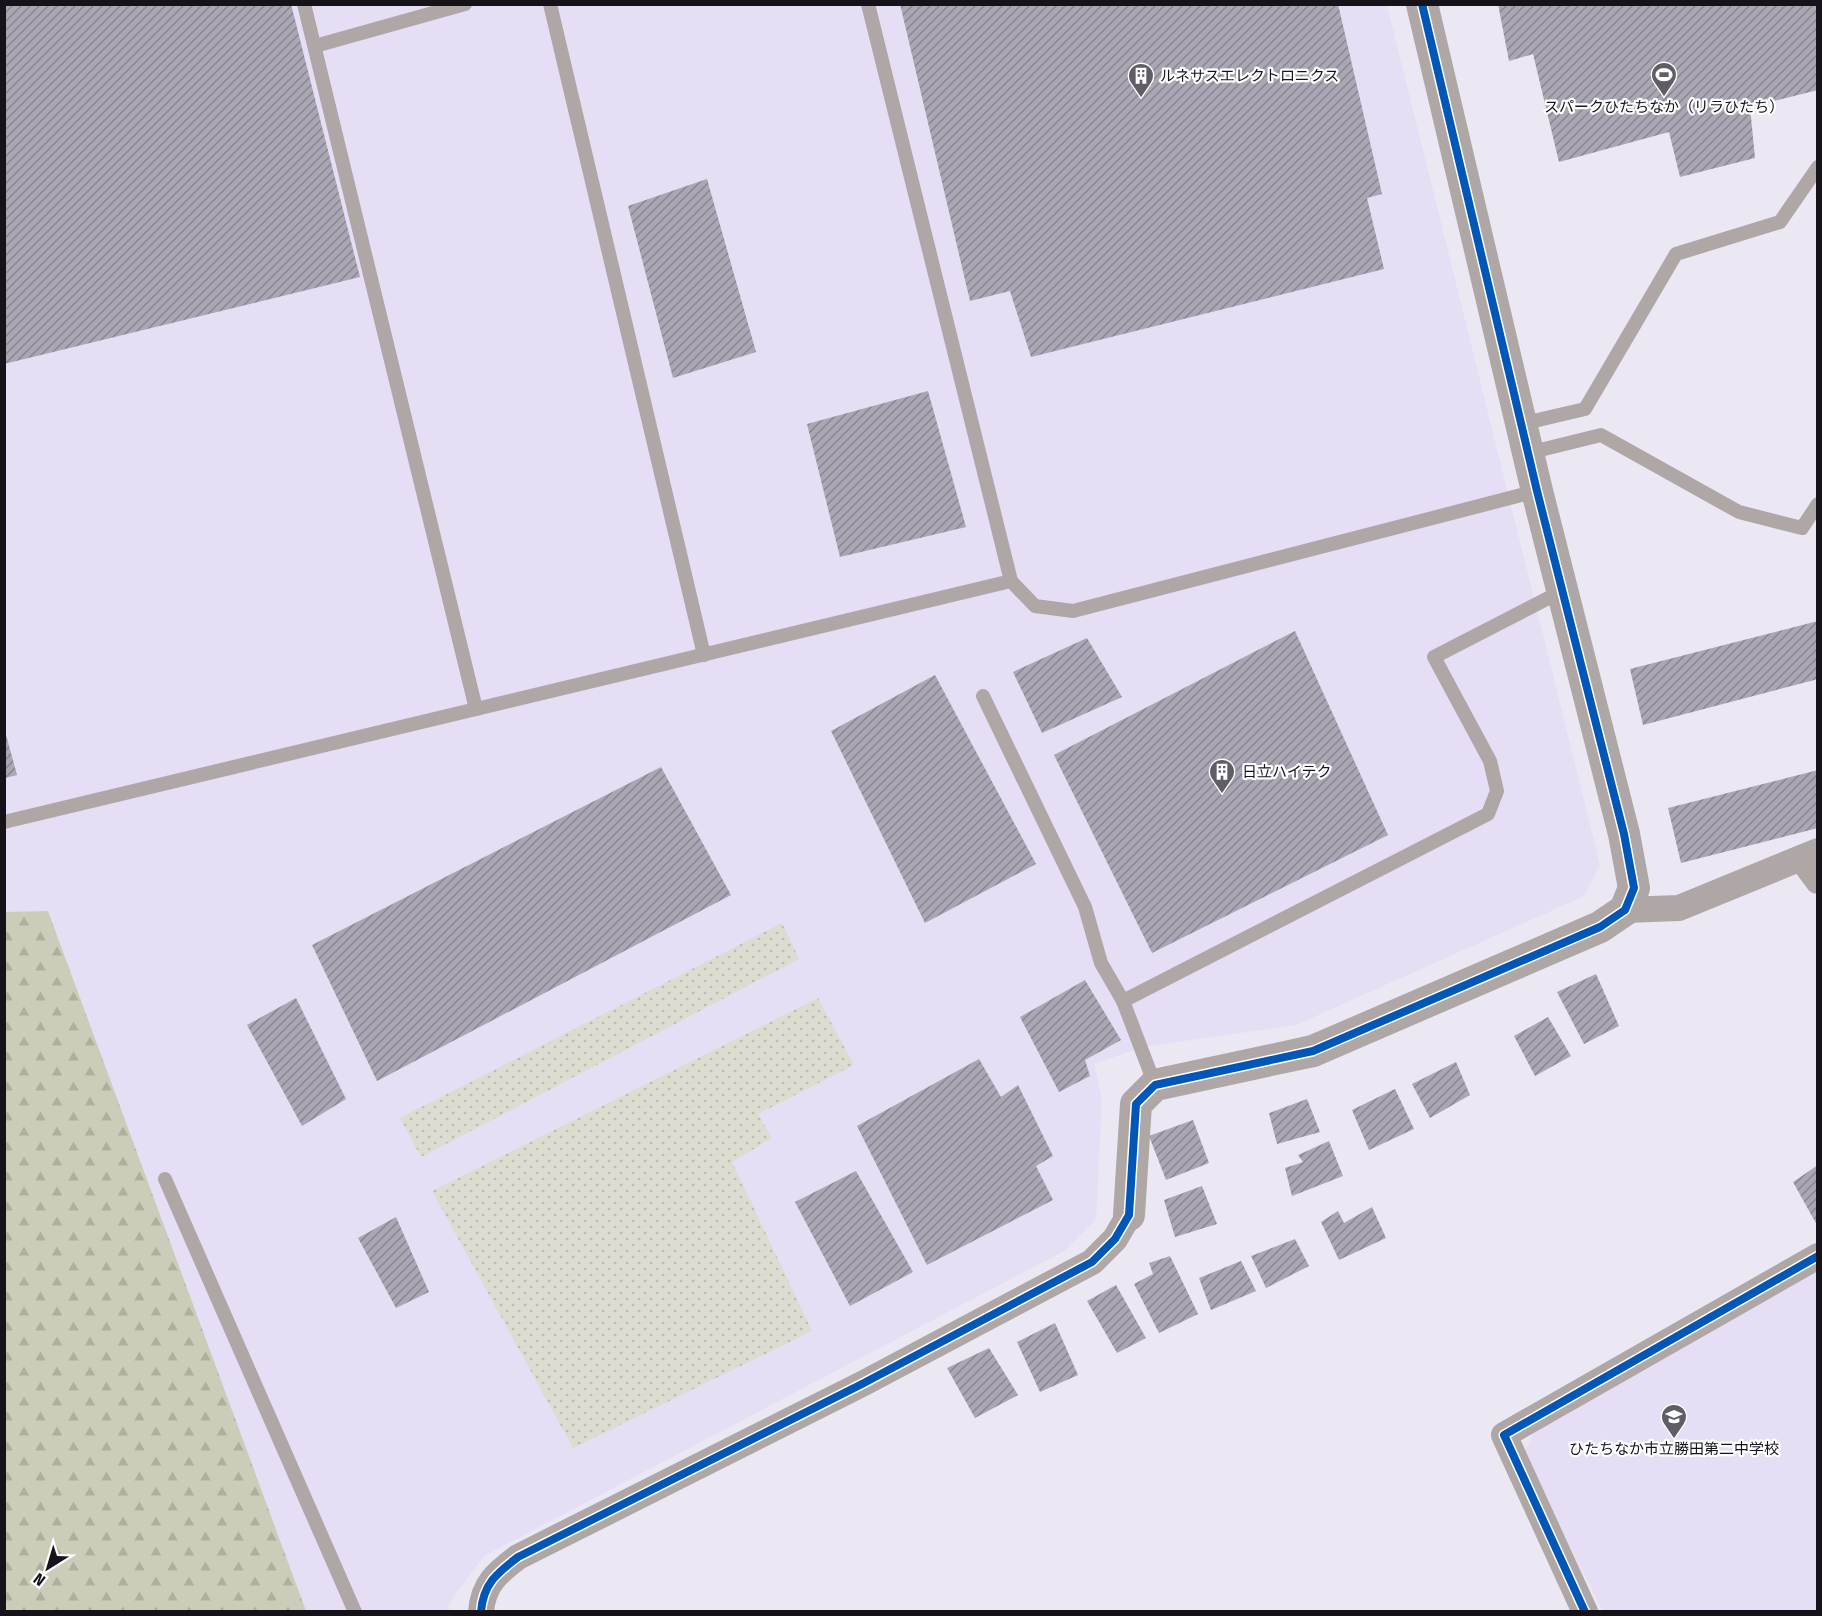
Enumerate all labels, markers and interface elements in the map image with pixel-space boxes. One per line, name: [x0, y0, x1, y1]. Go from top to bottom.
sports icon: スパークひたちなか（リラひたち）: [1649, 60, 1679, 98]
building icon: ルネサスエレクトロニクス: [1126, 61, 1156, 99]
place label: ルネサスエレクトロニクス: [1160, 67, 1339, 85]
place label: スパークひたちなか（リラひたち）: [1544, 98, 1784, 116]
building icon: 日立ハイテク: [1207, 757, 1237, 795]
place label: 日立ハイテク: [1242, 763, 1331, 781]
school or university icon: ひたちなか市立勝田第二中学校: [1659, 1402, 1689, 1440]
place label: ひたちなか市立勝田第二中学校: [1569, 1440, 1779, 1458]
north arrow: [18, 1538, 78, 1598]
text: N: [30, 1569, 49, 1590]

